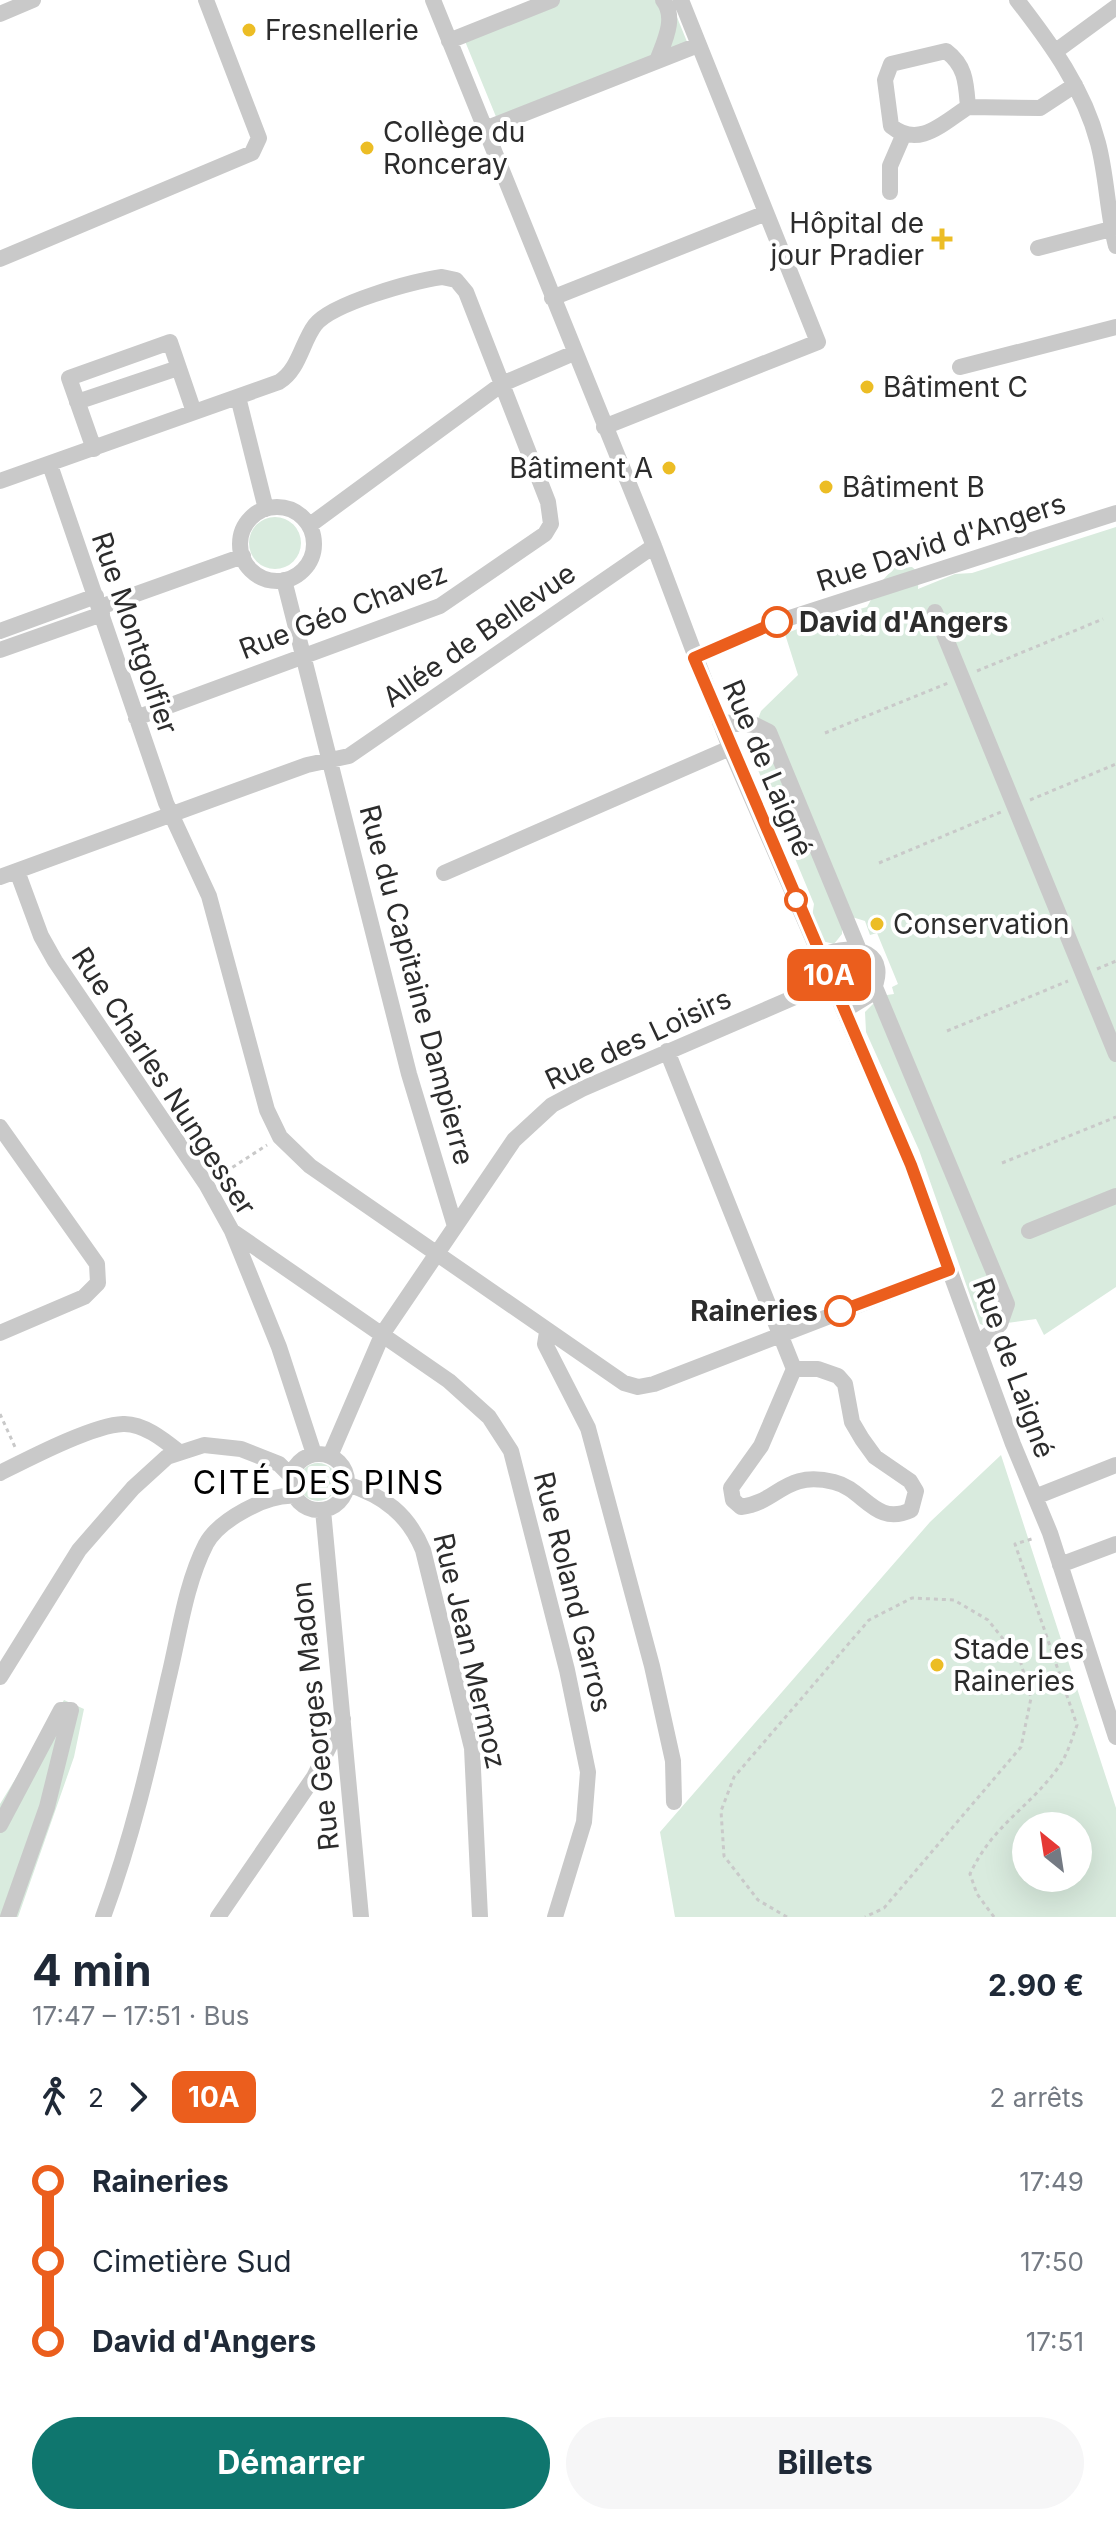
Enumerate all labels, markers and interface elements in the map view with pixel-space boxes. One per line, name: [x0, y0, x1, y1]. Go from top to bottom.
place label: Fresnellerie: [265, 13, 419, 47]
marker: Fresnellerie: [240, 21, 258, 39]
place label: Collège du Ronceray: [383, 115, 525, 181]
marker: Collège du Ronceray: [358, 139, 376, 157]
place label: Hôpital de jour Pradier: [770, 206, 924, 272]
marker: Hôpital de jour Pradier: [931, 228, 953, 250]
place label: Bâtiment C: [883, 370, 1028, 404]
marker: Bâtiment C: [858, 378, 876, 396]
place label: Bâtiment A: [509, 451, 653, 485]
marker: Bâtiment A: [660, 459, 678, 477]
place label: Bâtiment B: [842, 470, 985, 504]
marker: Bâtiment B: [817, 478, 835, 496]
street label: Rue David d'Angers: [812, 486, 1070, 598]
street label: Rue Montgolfier: [85, 528, 185, 738]
street label: Rue Géo Chavez: [234, 556, 452, 666]
street label: Allée de Bellevue: [376, 556, 582, 714]
place label: David d'Angers: [799, 605, 1008, 639]
marker: David d'Angers: [762, 607, 792, 637]
street label: Rue de Laigné: [716, 675, 820, 861]
street label: Rue du Capitaine Dampierre: [353, 801, 481, 1169]
unlabelled marker: [785, 889, 807, 911]
place label: Conservation: [893, 907, 1069, 941]
marker: Conservation: [868, 915, 886, 933]
street label: Rue Charles Nungesser: [65, 941, 263, 1221]
line badge: 10A: [783, 949, 875, 1001]
text: 10A: [803, 958, 855, 992]
street label: Rue des Loisirs: [540, 981, 736, 1097]
street label: Rue de Laigné: [966, 1274, 1062, 1462]
place label: Raineries: [690, 1294, 818, 1328]
marker: Raineries: [825, 1296, 855, 1326]
district label: CITÉ DES PINS: [193, 1463, 445, 1502]
street label: Rue Roland Garros: [527, 1468, 619, 1716]
street label: Rue Jean Mermoz: [426, 1530, 514, 1772]
street label: Rue Georges Madon: [284, 1580, 346, 1852]
place label: Stade Les Raineries: [953, 1632, 1084, 1698]
marker: Stade Les Raineries: [928, 1656, 946, 1674]
north arrow: [1012, 1812, 1092, 1892]
map controls: [1012, 1812, 1092, 1892]
text: 4 min: [32, 1943, 152, 1997]
text: 2.90 €: [988, 1967, 1084, 2003]
text: 17:47 – 17:51 · Bus: [32, 2000, 250, 2031]
icon: walk: [32, 2075, 76, 2119]
icon: forward: [116, 2075, 160, 2119]
text: 10A: [188, 2080, 240, 2114]
text: 2: [88, 2082, 104, 2113]
text: 2 arrêts: [990, 2082, 1084, 2113]
text: Raineries: [92, 2163, 229, 2199]
text: 17:49: [1019, 2166, 1084, 2197]
text: Cimetière Sud: [92, 2243, 292, 2279]
text: 17:50: [1020, 2246, 1084, 2277]
text: David d'Angers: [92, 2323, 316, 2359]
text: 17:51: [1026, 2326, 1084, 2357]
button: Démarrer: [32, 2417, 550, 2509]
button: Billets: [566, 2417, 1084, 2509]

